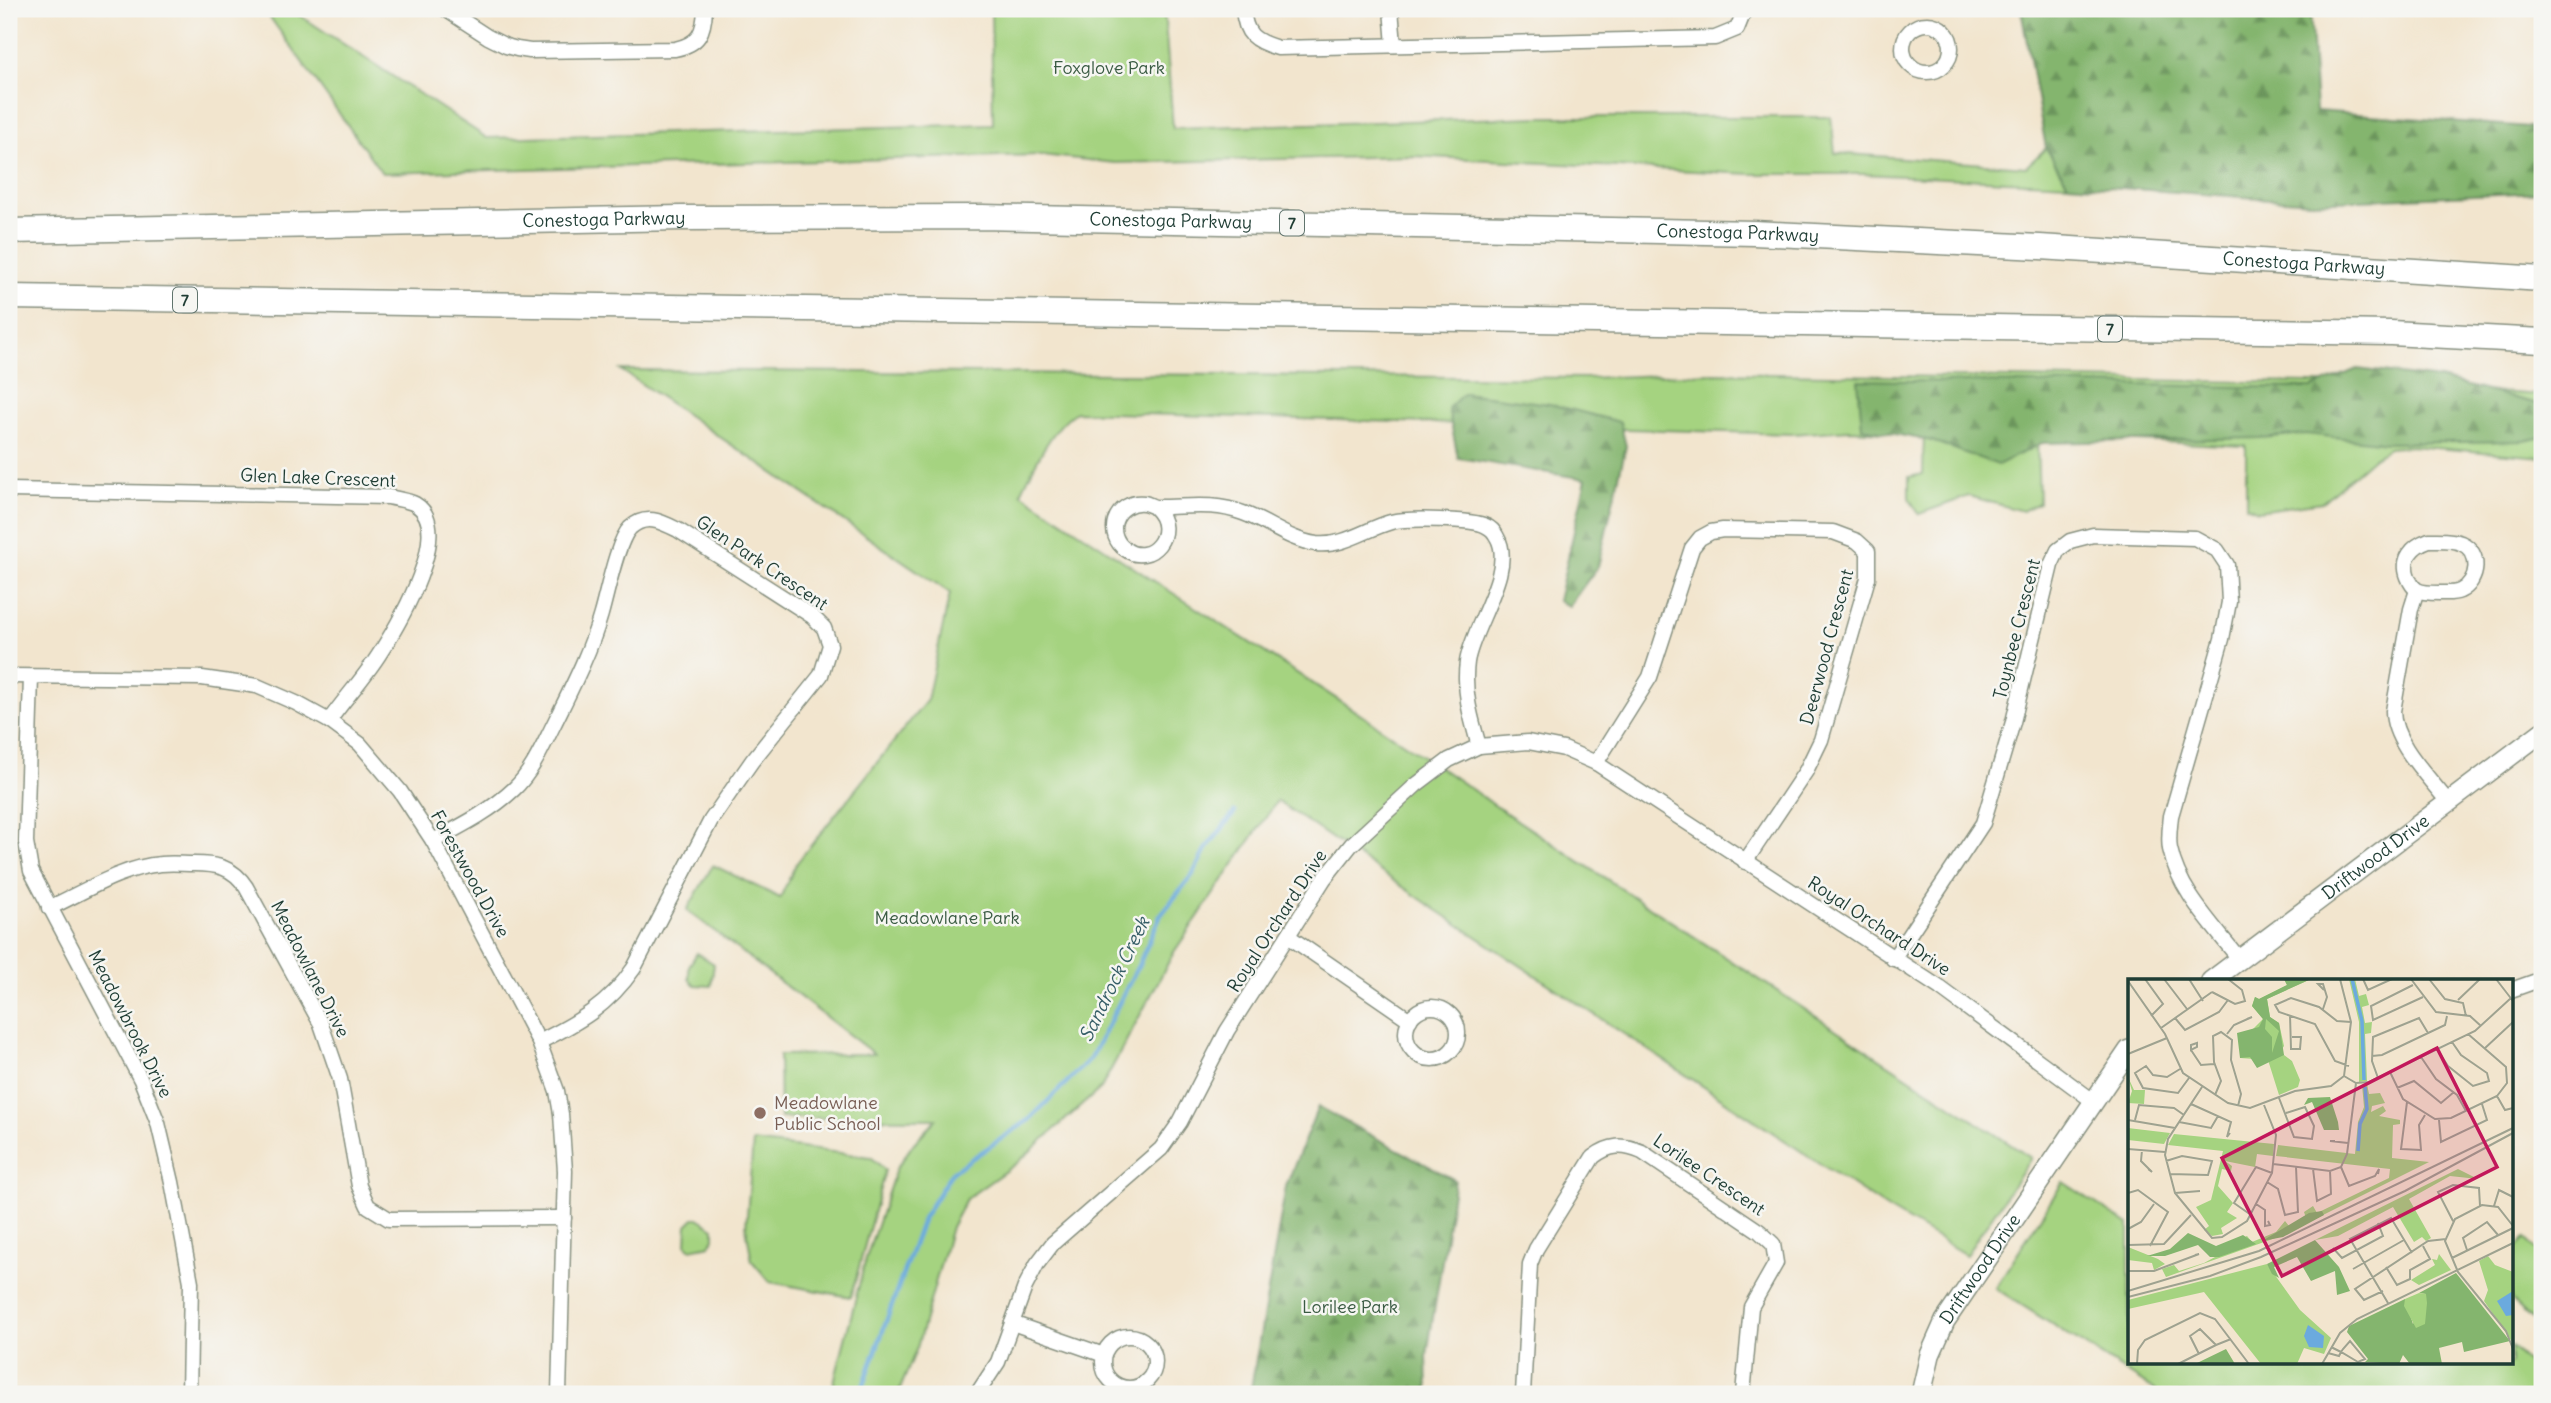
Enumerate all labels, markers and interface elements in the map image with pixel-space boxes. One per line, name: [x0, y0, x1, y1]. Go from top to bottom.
park label: Foxglove Park: [1053, 56, 1165, 79]
street label: Conestoga Parkway: [522, 206, 685, 232]
street label: Conestoga Parkway: [1089, 207, 1252, 234]
road number: 7: [1280, 210, 1304, 236]
street label: Conestoga Parkway: [1656, 219, 1820, 247]
street label: Conestoga Parkway: [2222, 247, 2386, 280]
road number: 7: [173, 288, 197, 312]
road number: 7: [2098, 316, 2122, 342]
street label: Glen Lake Crescent: [240, 463, 396, 492]
street label: Glen Park Crescent: [692, 510, 833, 615]
street label: Toynbee Crescent: [1988, 556, 2045, 701]
street label: Deerwood Crescent: [1795, 567, 1858, 727]
street label: Forestwood Drive: [426, 806, 515, 941]
street label: Driftwood Drive: [2317, 809, 2433, 904]
street label: Royal Orchard Drive: [1222, 845, 1331, 997]
street label: Royal Orchard Drive: [1803, 871, 1955, 980]
street label: Meadowlane Drive: [266, 896, 355, 1041]
park label: Meadowlane Park: [874, 906, 1020, 929]
water label: Sandrock Creek: [1074, 912, 1155, 1045]
street label: Meadowbrook Drive: [83, 946, 178, 1101]
inset map: [2128, 979, 2512, 1364]
place label: Meadowlane Public School: [774, 1091, 881, 1135]
marker: Meadowlane Public School: [752, 1105, 768, 1121]
street label: Lorilee Crescent: [1649, 1129, 1770, 1220]
street label: Driftwood Drive: [1934, 1209, 2025, 1328]
park label: Lorilee Park: [1302, 1295, 1398, 1318]

